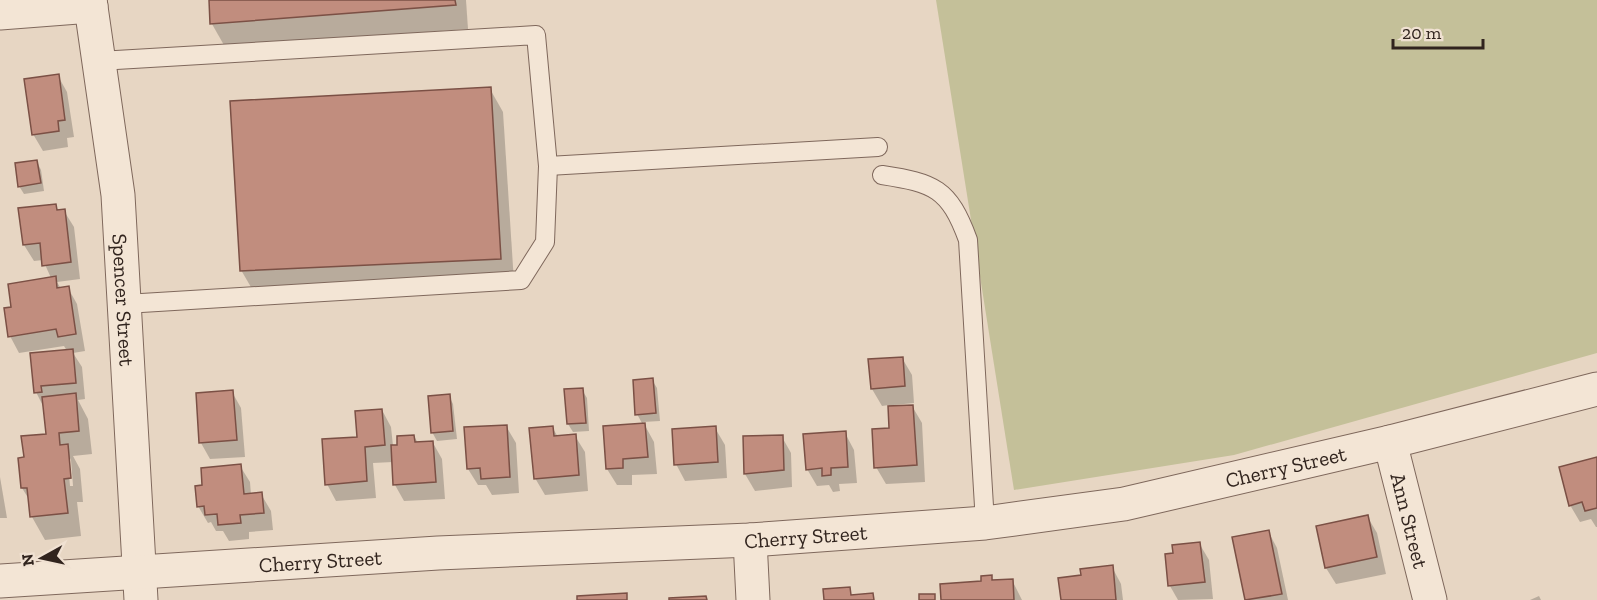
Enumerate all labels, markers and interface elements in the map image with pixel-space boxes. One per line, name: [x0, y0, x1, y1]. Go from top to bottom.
scale bar: [1393, 12, 1483, 50]
text: 20 m: [1402, 22, 1442, 44]
street label: Spencer Street: [108, 233, 140, 367]
street label: Cherry Street: [1223, 440, 1349, 492]
street label: Ann Street: [1386, 470, 1434, 571]
street label: Cherry Street: [743, 519, 868, 553]
north arrow: [12, 528, 72, 588]
street label: Cherry Street: [258, 544, 383, 577]
text: N: [17, 553, 38, 567]

